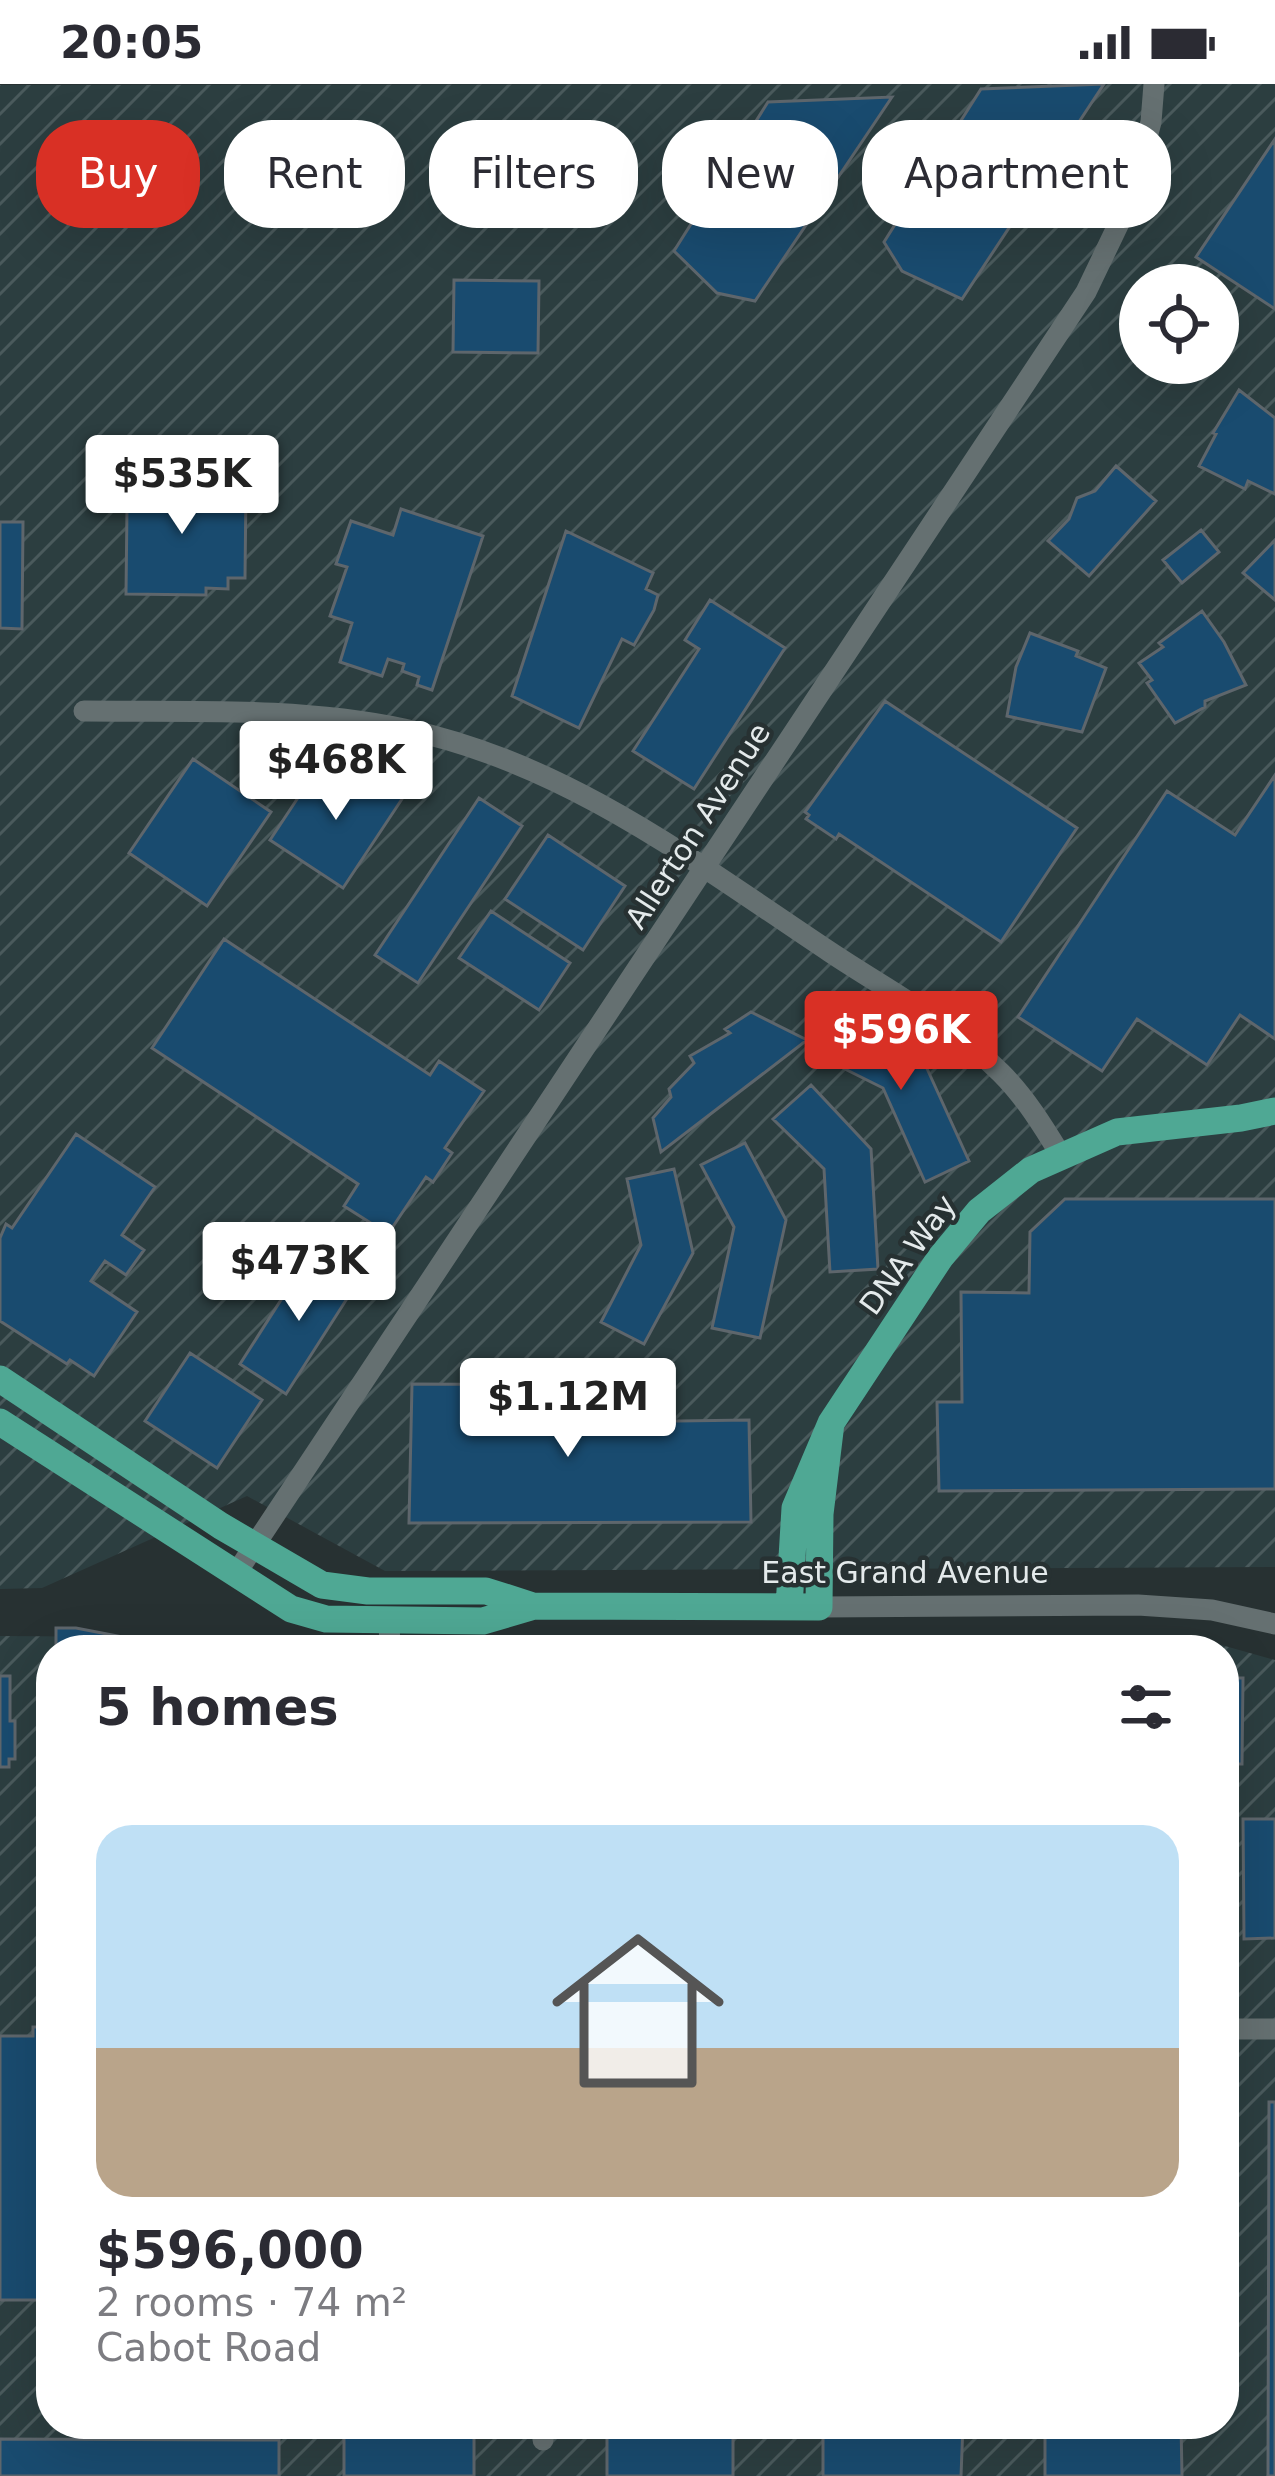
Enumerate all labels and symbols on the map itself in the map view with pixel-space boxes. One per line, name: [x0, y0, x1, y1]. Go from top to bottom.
pin: $535K: [98, 435, 266, 537]
street label: Allerton Avenue: [618, 716, 777, 935]
pin: $468K: [252, 721, 420, 823]
pin: $596K: [817, 991, 985, 1093]
street label: DNA Way: [852, 1188, 963, 1321]
pin: $473K: [215, 1222, 383, 1324]
pin: $1.12M: [470, 1358, 666, 1460]
street label: East Grand Avenue: [761, 1555, 1049, 1590]

